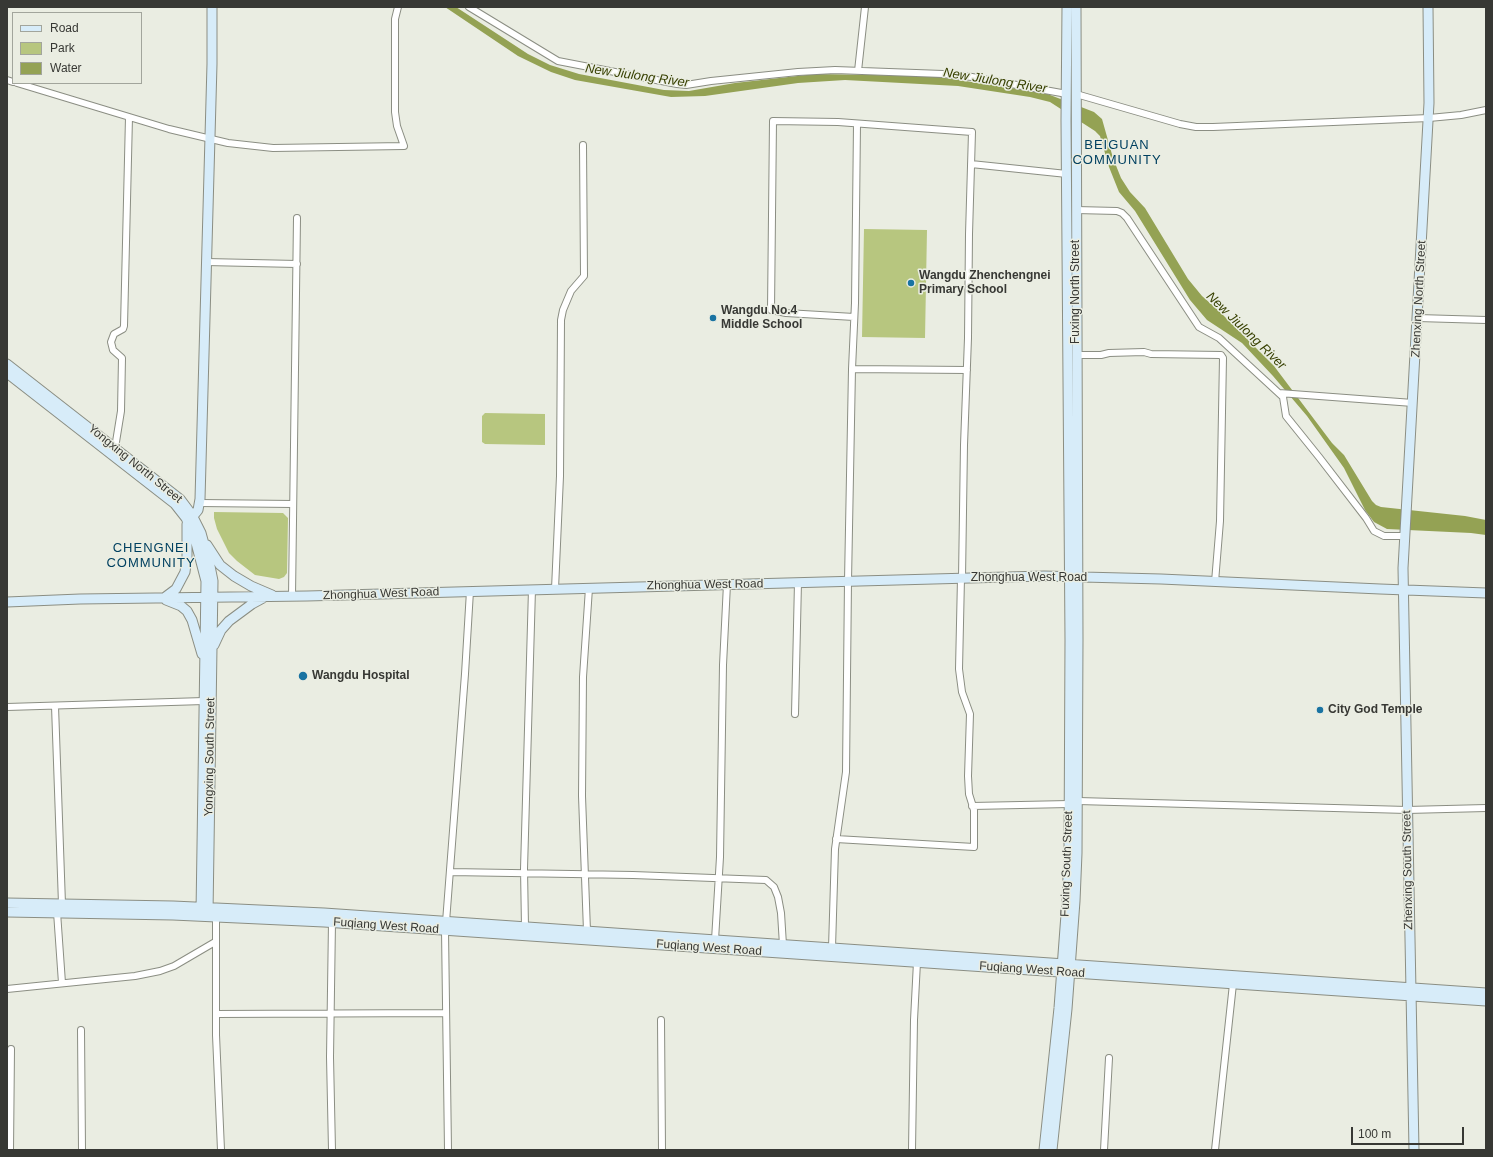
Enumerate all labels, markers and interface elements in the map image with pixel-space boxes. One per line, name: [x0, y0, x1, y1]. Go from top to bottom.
legend: [12, 12, 142, 84]
text: Road: [50, 21, 79, 35]
text: Park: [50, 41, 75, 55]
text: Water: [50, 61, 82, 75]
water label: New Jiulong River: [584, 61, 690, 91]
water label: New Jiulong River: [942, 65, 1048, 97]
district label: BEIGUAN COMMUNITY: [1072, 137, 1162, 168]
street label: Fuxing North Street: [1069, 240, 1083, 344]
street label: Zhenxing North Street: [1409, 240, 1429, 358]
place label: Wangdu Zhenchengnei Primary School: [919, 269, 1051, 297]
marker: Wangdu Zhenchengnei Primary School: [906, 278, 916, 288]
water label: New Jiulong River: [1203, 289, 1289, 373]
place label: Wangdu No.4 Middle School: [721, 304, 802, 332]
marker: Wangdu No.4 Middle School: [708, 313, 718, 323]
street label: Yongxing North Street: [85, 422, 185, 506]
district label: CHENGNEI COMMUNITY: [106, 540, 196, 571]
street label: Zhonghua West Road: [971, 571, 1087, 585]
street label: Zhonghua West Road: [647, 577, 763, 593]
street label: Zhonghua West Road: [323, 585, 439, 603]
place label: Wangdu Hospital: [312, 669, 410, 683]
marker: Wangdu Hospital: [297, 670, 309, 682]
street label: Yongxing South Street: [202, 697, 218, 817]
place label: City God Temple: [1328, 703, 1422, 717]
marker: City God Temple: [1315, 705, 1325, 715]
street label: Zhenxing South Street: [1400, 810, 1416, 930]
street label: Fuxing South Street: [1058, 811, 1076, 917]
street label: Fuqiang West Road: [333, 915, 439, 937]
street label: Fuqiang West Road: [656, 937, 762, 959]
street label: Fuqiang West Road: [979, 959, 1085, 981]
scale bar: [1353, 1119, 1466, 1145]
text: 100 m: [1358, 1127, 1391, 1141]

